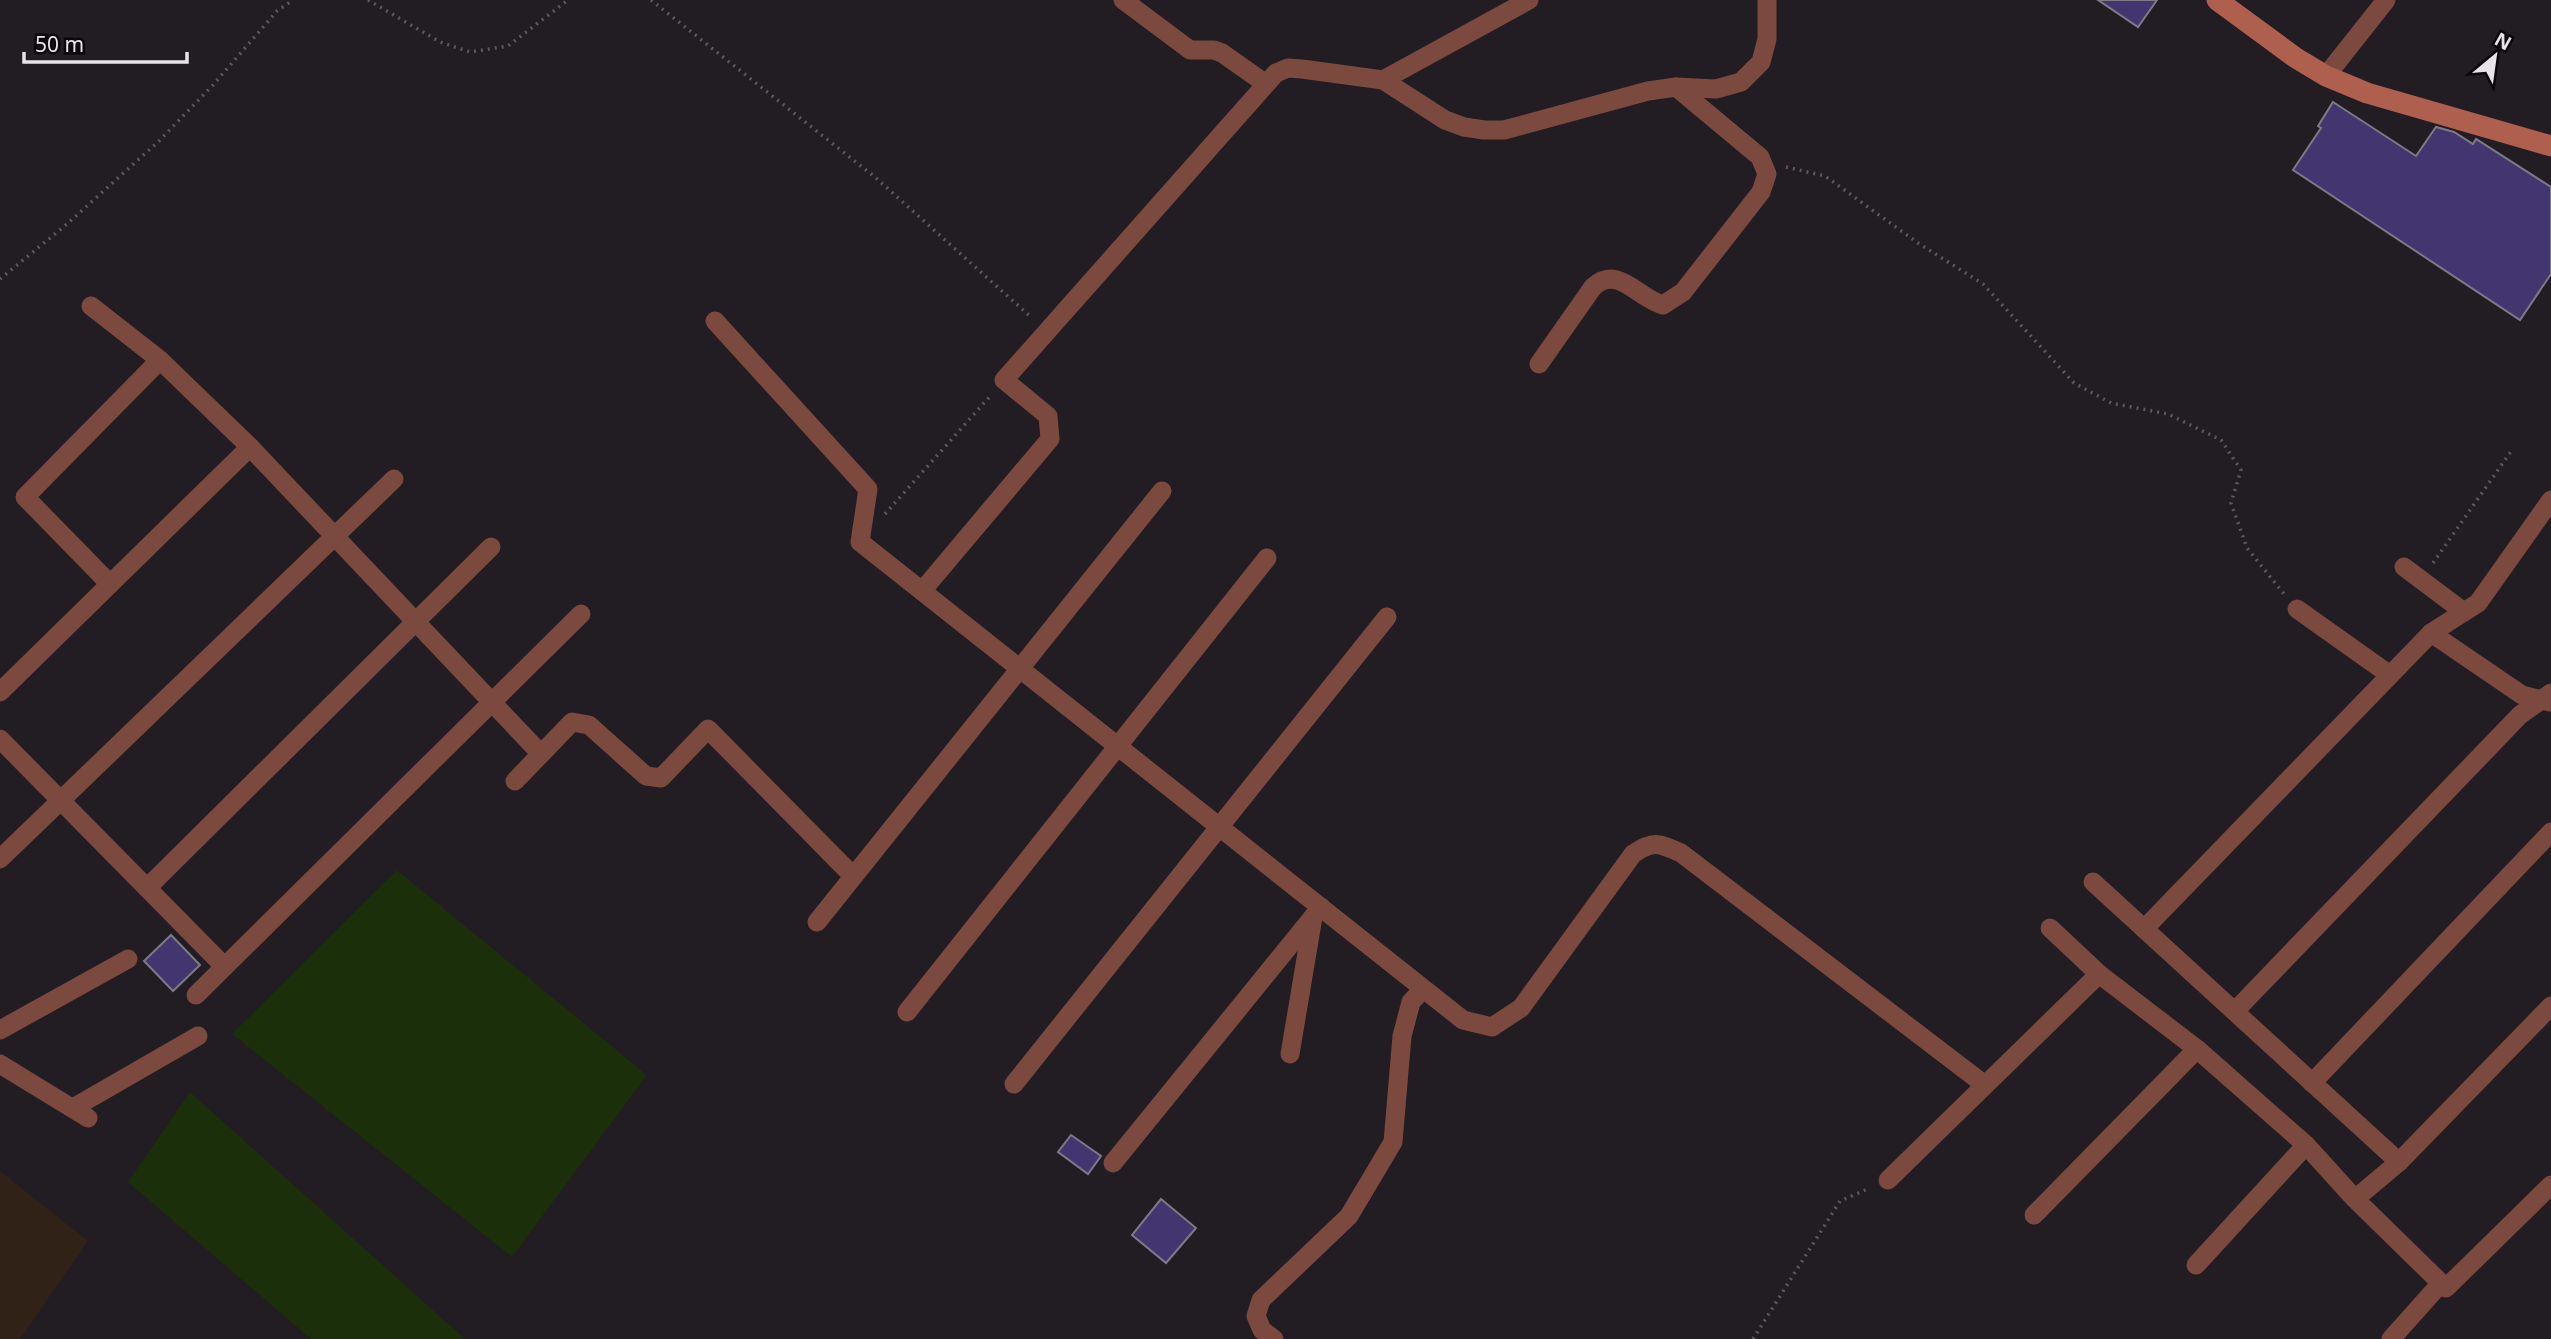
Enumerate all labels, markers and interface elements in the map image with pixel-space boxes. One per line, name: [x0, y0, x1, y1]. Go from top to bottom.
scale bar: [24, 21, 187, 65]
north arrow: [2460, 21, 2530, 91]
text: N: [2490, 26, 2516, 56]
text: 50 m: [35, 30, 84, 58]

